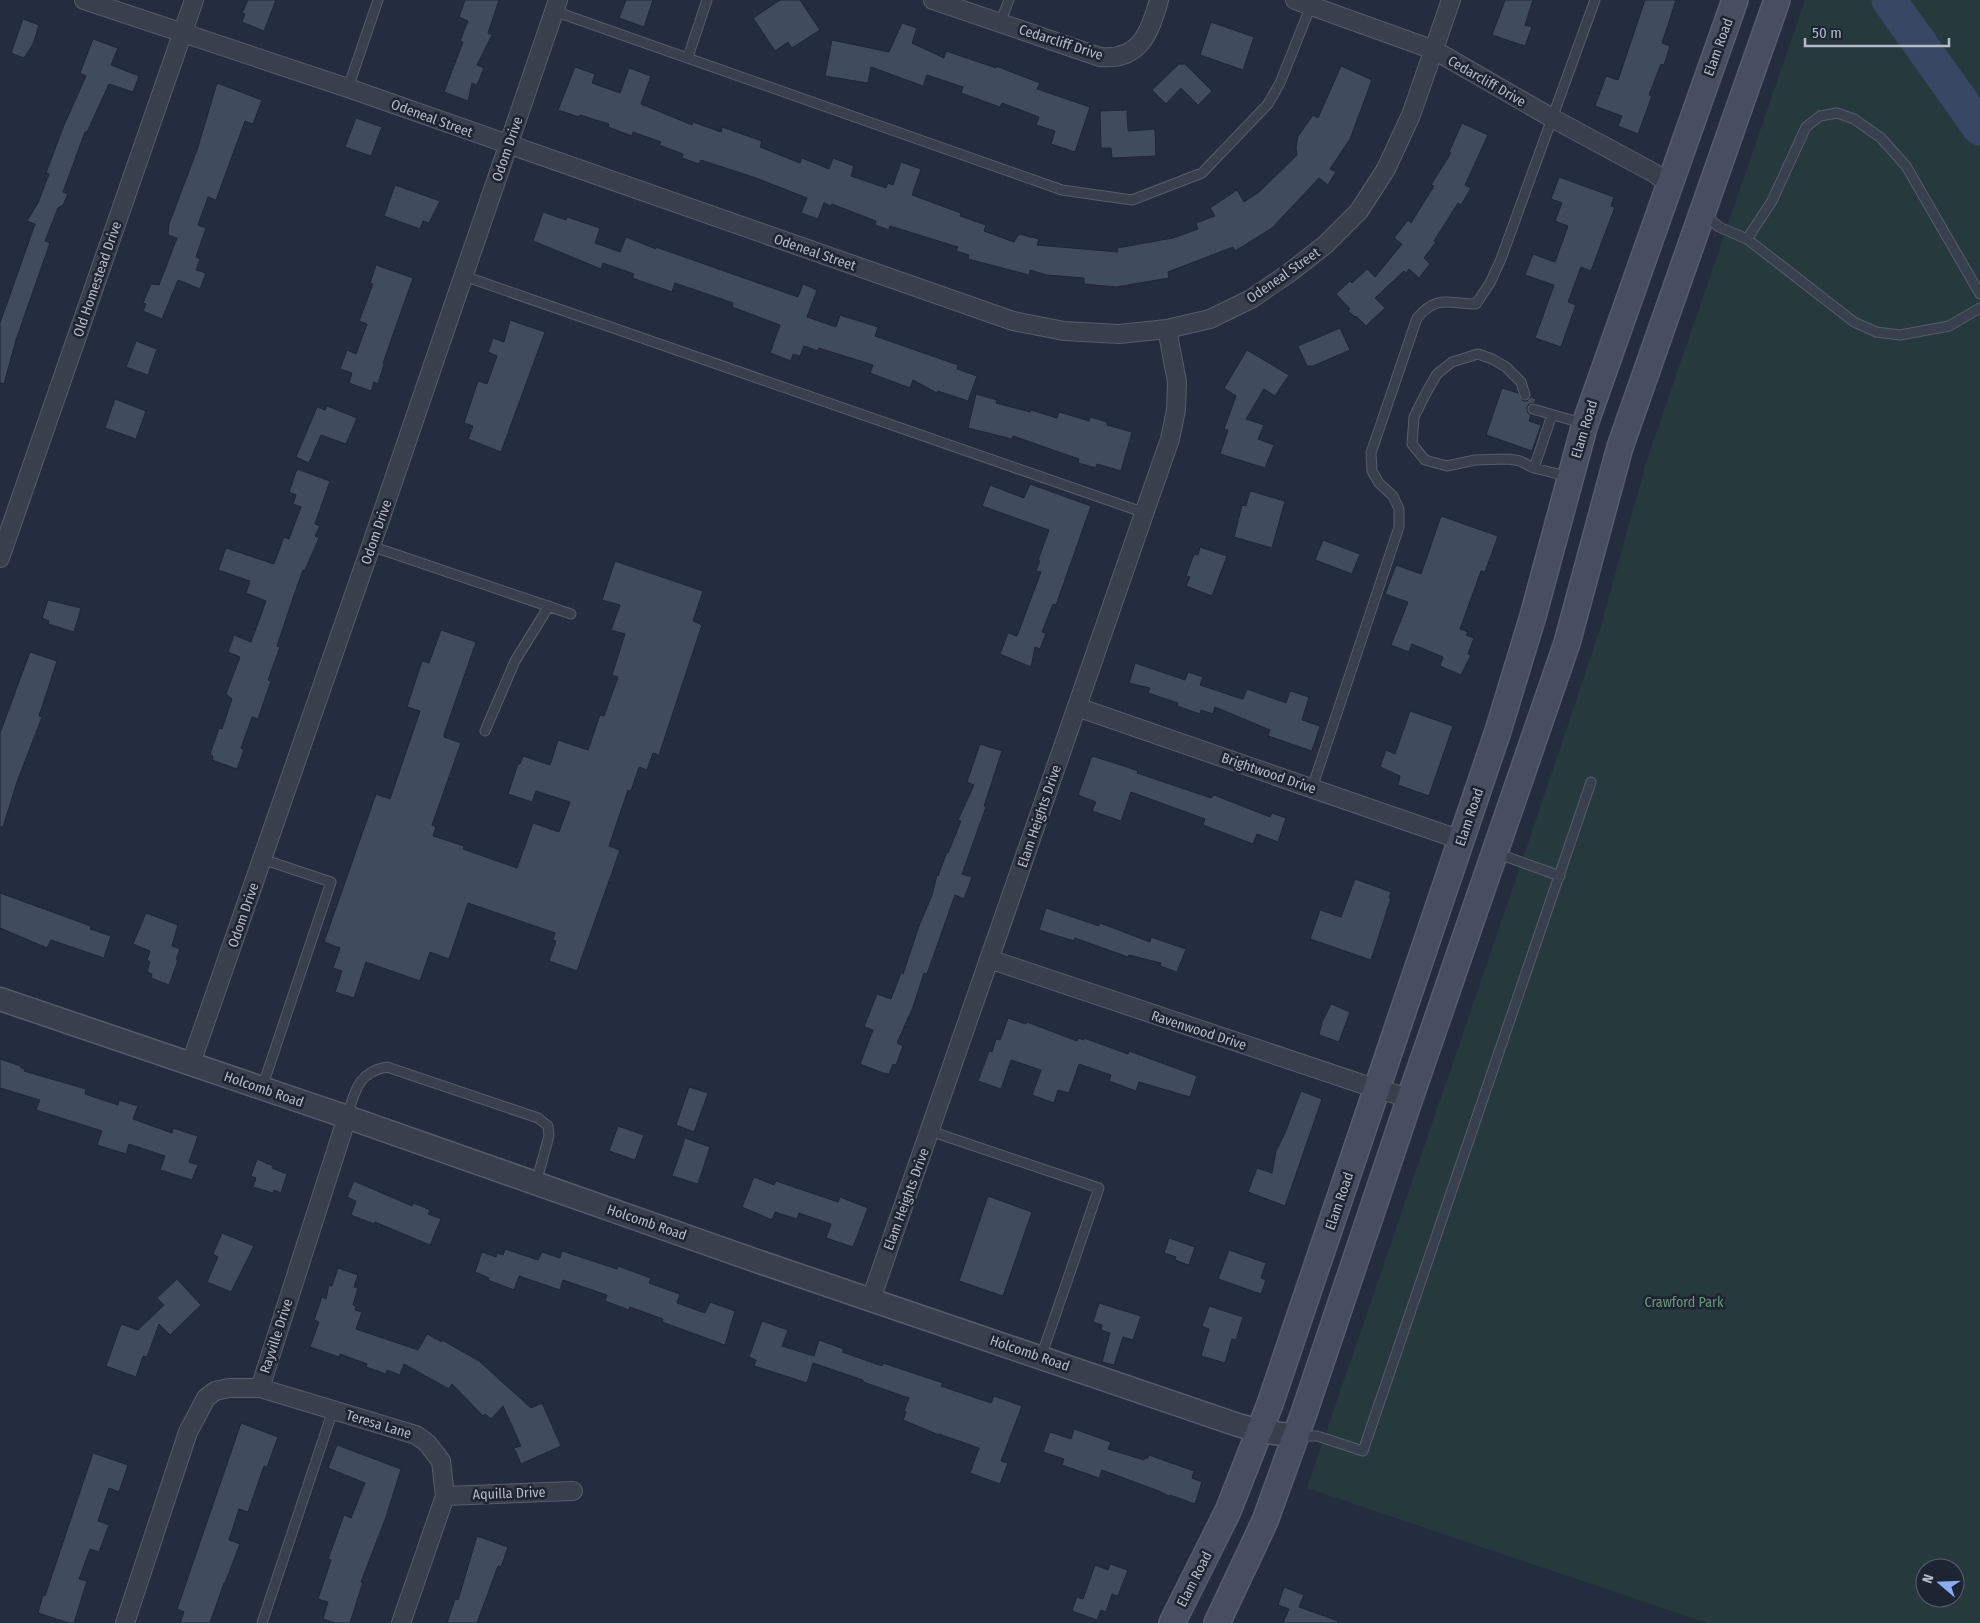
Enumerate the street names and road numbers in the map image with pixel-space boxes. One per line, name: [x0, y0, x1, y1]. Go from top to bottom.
street label: Elam Road: [1700, 16, 1737, 78]
street label: Cedarcliff Drive: [1017, 21, 1105, 64]
street label: Cedarcliff Drive: [1445, 52, 1529, 111]
street label: Odeneal Street: [389, 96, 475, 141]
street label: Odom Drive: [488, 114, 527, 184]
street label: Old Homestead Drive: [70, 219, 125, 339]
street label: Odeneal Street: [772, 231, 858, 275]
street label: Odeneal Street: [1243, 244, 1324, 307]
street label: Elam Road: [1568, 398, 1601, 460]
street label: Odom Drive: [357, 497, 396, 567]
street label: Brightwood Drive: [1219, 749, 1318, 798]
street label: Elam Heights Drive: [1014, 763, 1065, 870]
street label: Elam Road: [1452, 786, 1487, 848]
street label: Odom Drive: [224, 880, 263, 950]
street label: Ravenwood Drive: [1149, 1007, 1249, 1054]
street label: Holcomb Road: [222, 1068, 306, 1111]
street label: Elam Heights Drive: [880, 1146, 933, 1253]
street label: Elam Road: [1322, 1170, 1357, 1232]
street label: Holcomb Road: [605, 1201, 689, 1244]
street label: Rayville Drive: [256, 1297, 297, 1376]
street label: Holcomb Road: [988, 1332, 1072, 1375]
street label: Teresa Lane: [344, 1407, 414, 1442]
street label: Aquilla Drive: [472, 1484, 546, 1503]
street label: Elam Road: [1173, 1549, 1216, 1610]

